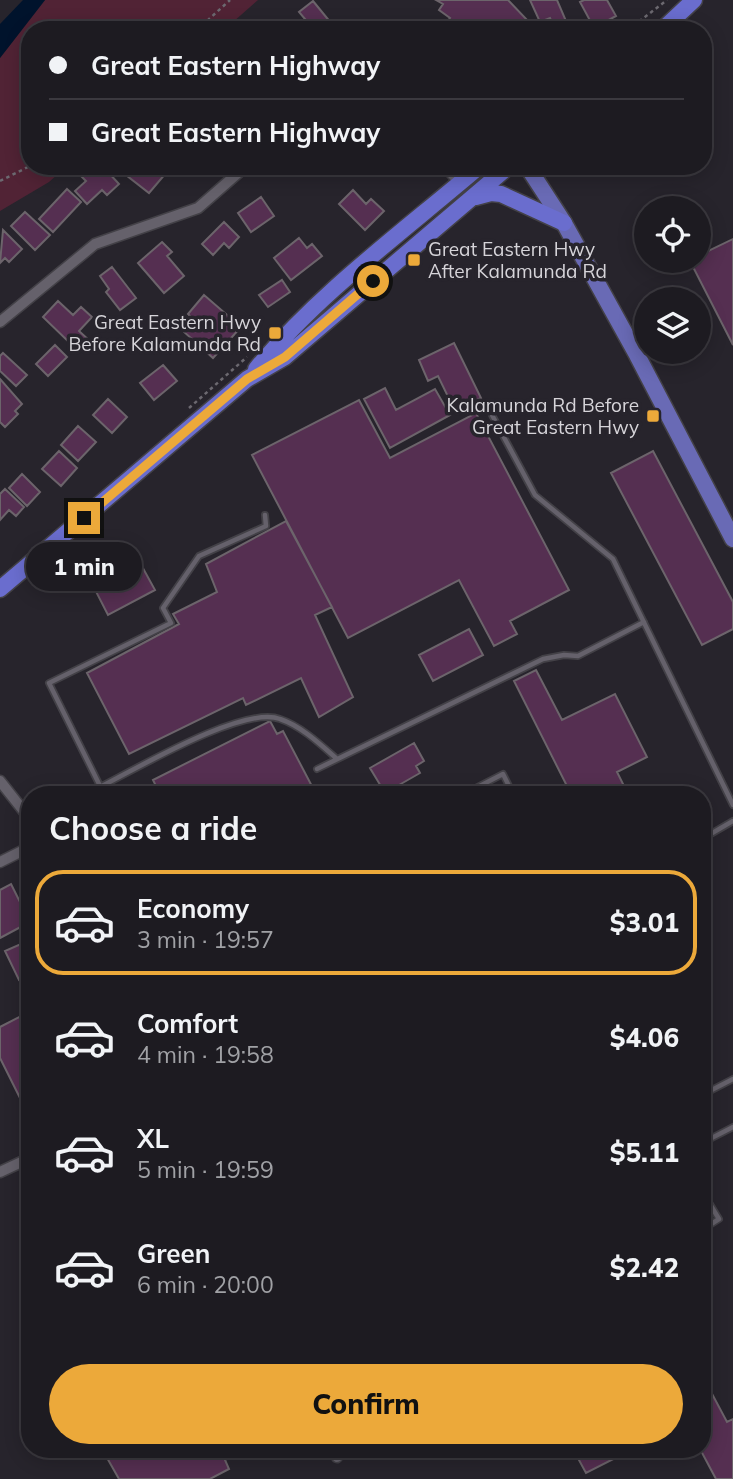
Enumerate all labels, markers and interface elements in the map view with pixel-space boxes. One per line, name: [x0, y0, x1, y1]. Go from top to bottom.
text: Great Eastern Highway: [91, 49, 380, 82]
text: Great Eastern Highway: [91, 116, 380, 149]
map controls: [634, 196, 711, 364]
button: locate: [634, 196, 711, 273]
place label: Great Eastern Hwy After Kalamunda Rd: [428, 237, 607, 283]
marker: Great Eastern Hwy After Kalamunda Rd: [406, 252, 422, 268]
route start: [357, 265, 389, 297]
button: layers: [634, 287, 711, 364]
place label: Great Eastern Hwy Before Kalamunda Rd: [68, 310, 261, 356]
marker: Great Eastern Hwy Before Kalamunda Rd: [267, 325, 283, 341]
place label: Kalamunda Rd Before Great Eastern Hwy: [446, 393, 639, 439]
marker: Kalamunda Rd Before Great Eastern Hwy: [645, 408, 661, 424]
route end: [68, 502, 100, 534]
callout: 1 min: [26, 542, 142, 592]
text: 1 min: [53, 552, 115, 581]
text: Choose a ride: [49, 808, 257, 848]
icon: car: [53, 891, 116, 954]
text: Economy: [137, 892, 249, 925]
text: $3.01: [610, 906, 679, 939]
text: 3 min · 19:57: [137, 925, 274, 954]
icon: car: [53, 1006, 116, 1069]
text: Comfort: [137, 1007, 238, 1040]
text: $4.06: [610, 1021, 679, 1054]
text: 4 min · 19:58: [137, 1040, 274, 1069]
icon: car: [53, 1121, 116, 1184]
text: XL: [137, 1122, 169, 1155]
text: $5.11: [610, 1136, 679, 1169]
text: 5 min · 19:59: [137, 1155, 274, 1184]
icon: car: [53, 1236, 116, 1299]
text: Green: [137, 1237, 210, 1270]
text: $2.42: [610, 1251, 679, 1284]
text: 6 min · 20:00: [137, 1270, 274, 1299]
button: Confirm: [49, 1364, 683, 1444]

